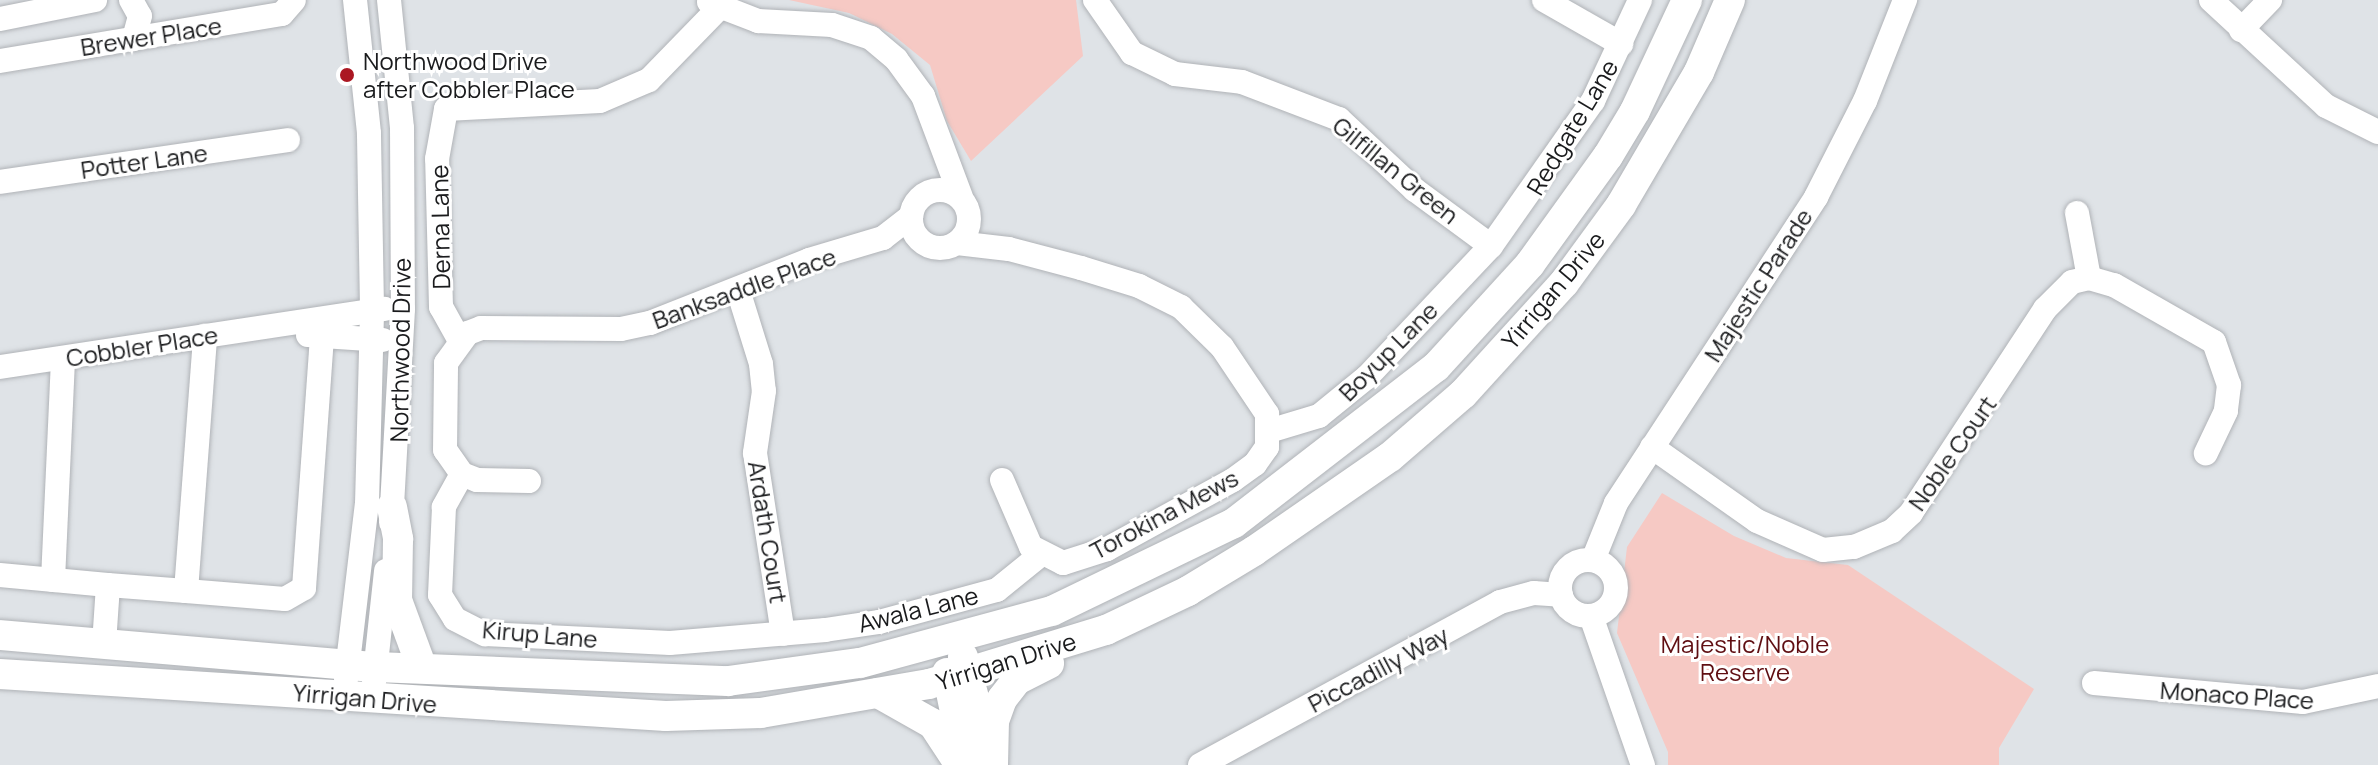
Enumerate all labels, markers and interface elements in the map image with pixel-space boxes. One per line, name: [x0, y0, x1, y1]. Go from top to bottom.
street label: Brewer Place: [78, 11, 224, 61]
place label: Northwood Drive after Cobbler Place: [363, 47, 575, 103]
street label: Redgate Lane: [1520, 54, 1624, 200]
marker: Northwood Drive after Cobbler Place: [338, 66, 356, 84]
street label: Gilfillan Green: [1327, 111, 1465, 229]
street label: Potter Lane: [79, 138, 209, 184]
street label: Derna Lane: [425, 164, 455, 290]
street label: Majestic Parade: [1698, 203, 1818, 367]
street label: Yirrigan Drive: [1496, 225, 1610, 355]
street label: Banksaddle Place: [648, 241, 840, 335]
street label: Northwood Drive: [384, 257, 416, 443]
street label: Boyup Lane: [1333, 296, 1443, 406]
street label: Cobbler Place: [64, 320, 220, 372]
street label: Noble Court: [1902, 390, 2002, 516]
street label: Ardath Court: [743, 459, 793, 605]
street label: Torokina Mews: [1085, 463, 1243, 565]
street label: Awala Lane: [855, 580, 981, 638]
street label: Kirup Lane: [481, 615, 599, 653]
street label: Piccadilly Way: [1303, 620, 1453, 718]
street label: Yirrigan Drive: [933, 626, 1079, 696]
park label: Majestic/Noble Reserve: [1661, 630, 1829, 686]
street label: Monaco Place: [2159, 675, 2315, 715]
street label: Yirrigan Drive: [292, 677, 438, 719]

